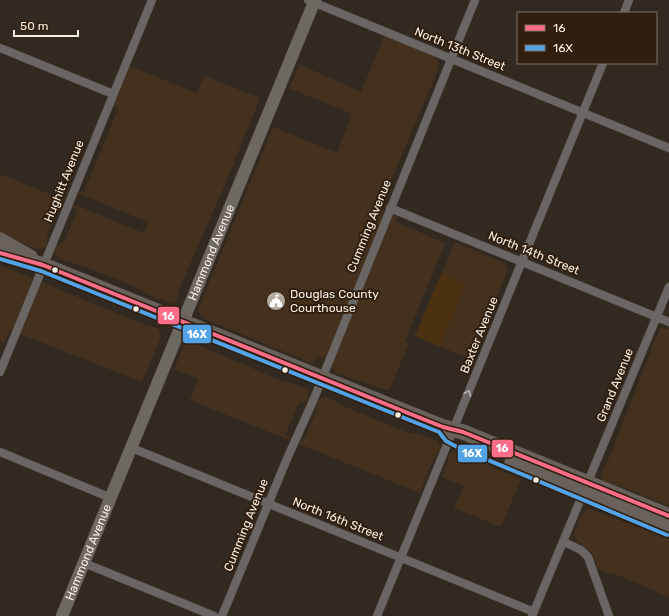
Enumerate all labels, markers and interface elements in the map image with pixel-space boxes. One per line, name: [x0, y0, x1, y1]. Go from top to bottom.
scale bar: [14, 12, 78, 38]
legend: [517, 12, 657, 64]
text: 50 m: [20, 19, 48, 33]
text: 16: [553, 21, 565, 35]
street label: North 13th Street: [413, 24, 508, 74]
text: 16X: [553, 41, 573, 55]
street label: Hughitt Avenue: [41, 138, 87, 224]
street label: Cumming Avenue: [344, 177, 394, 274]
street label: Hammond Avenue: [185, 202, 237, 303]
street label: North 14th Street: [486, 228, 582, 278]
unlabelled marker: [50, 265, 60, 275]
place label: Douglas County Courthouse: [290, 287, 379, 315]
public building icon: Douglas County Courthouse: [265, 290, 287, 312]
street label: Baxter Avenue: [457, 294, 501, 375]
unlabelled marker: [131, 304, 141, 314]
line badge: 16: [157, 306, 180, 325]
text: 16: [162, 310, 174, 323]
line badge: 16X: [182, 324, 212, 344]
text: 16X: [187, 328, 208, 341]
street label: Grand Avenue: [594, 346, 636, 424]
unlabelled marker: [280, 365, 290, 375]
one-way arrow: [463, 390, 471, 397]
unlabelled marker: [393, 410, 403, 420]
line badge: 16: [491, 439, 514, 458]
text: 16: [496, 442, 508, 455]
line badge: 16X: [457, 444, 488, 463]
text: 16X: [462, 447, 483, 460]
unlabelled marker: [531, 475, 541, 485]
street label: Cumming Avenue: [221, 476, 271, 573]
street label: North 16th Street: [291, 494, 386, 544]
street label: Hammond Avenue: [62, 502, 114, 602]

